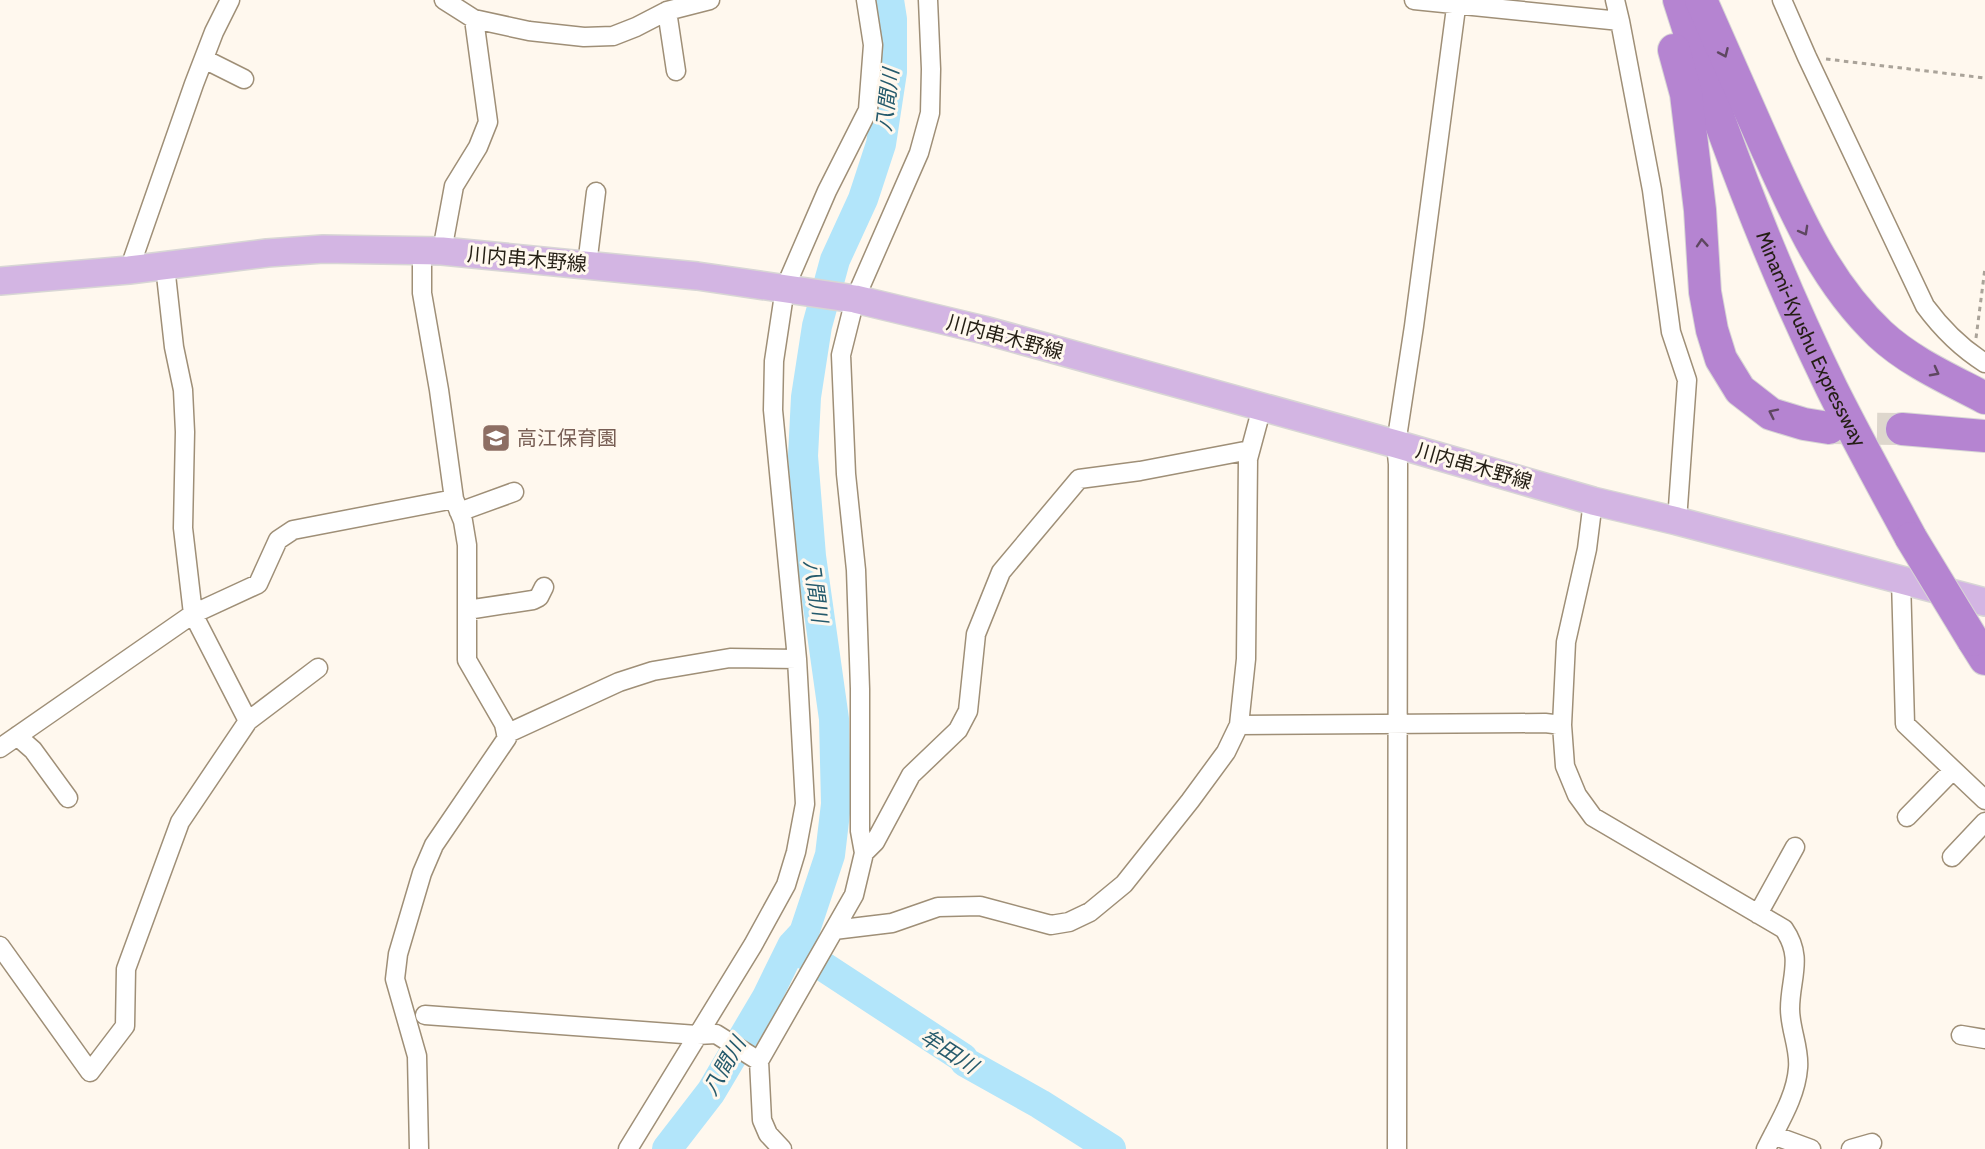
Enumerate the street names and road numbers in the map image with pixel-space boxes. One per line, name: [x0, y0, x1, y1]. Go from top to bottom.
street label: Minami-Kyushu Expressway: [1751, 228, 1871, 450]
street label: 川内串木野線: [466, 242, 588, 276]
street label: 川内串木野線: [944, 310, 1066, 364]
street label: 川内串木野線: [1413, 438, 1535, 494]

